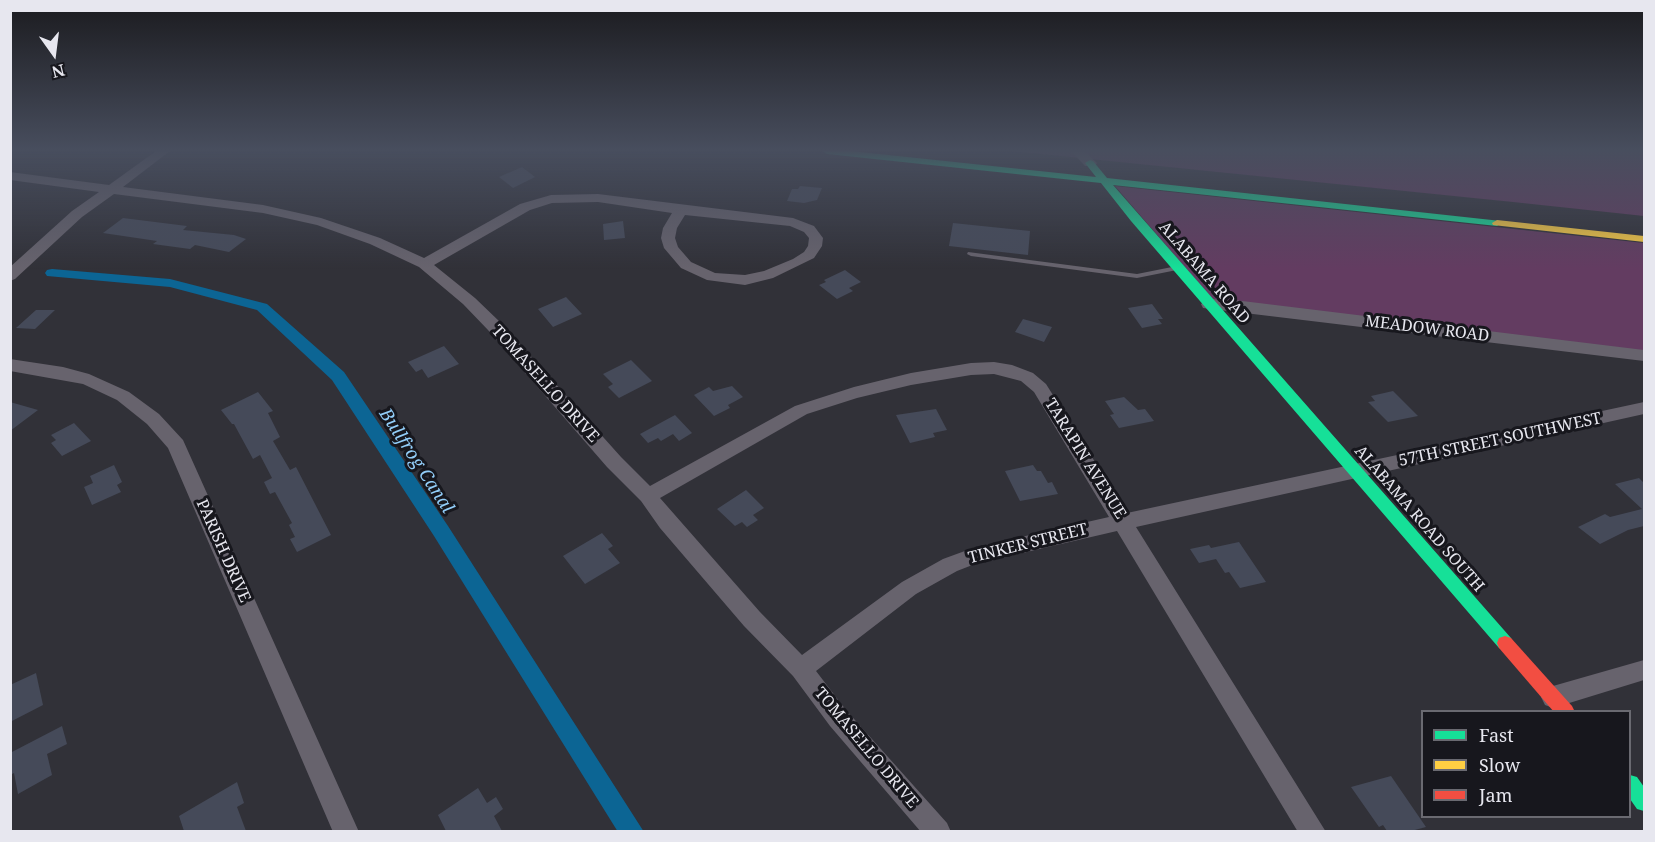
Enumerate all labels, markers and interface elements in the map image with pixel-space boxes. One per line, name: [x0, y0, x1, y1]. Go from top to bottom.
north arrow: [24, 24, 84, 84]
text: N: [50, 59, 67, 84]
street label: ALABAMA ROAD: [1154, 218, 1254, 328]
street label: MEADOW ROAD: [1364, 312, 1490, 346]
street label: TOMASELLO DRIVE: [487, 321, 603, 447]
street label: TARAPIN AVENUE: [1040, 395, 1130, 523]
water label: Bullfrog Canal: [374, 405, 458, 517]
street label: 57TH STREET SOUTHWEST: [1397, 409, 1603, 471]
street label: ALABAMA ROAD SOUTH: [1350, 442, 1488, 596]
street label: PARISH DRIVE: [192, 496, 254, 606]
street label: TINKER STREET: [966, 520, 1090, 568]
street label: TOMASELLO DRIVE: [810, 684, 922, 812]
legend: [1421, 710, 1631, 818]
text: Fast: [1479, 723, 1514, 747]
text: Slow: [1479, 753, 1520, 777]
text: Jam: [1479, 783, 1513, 807]

